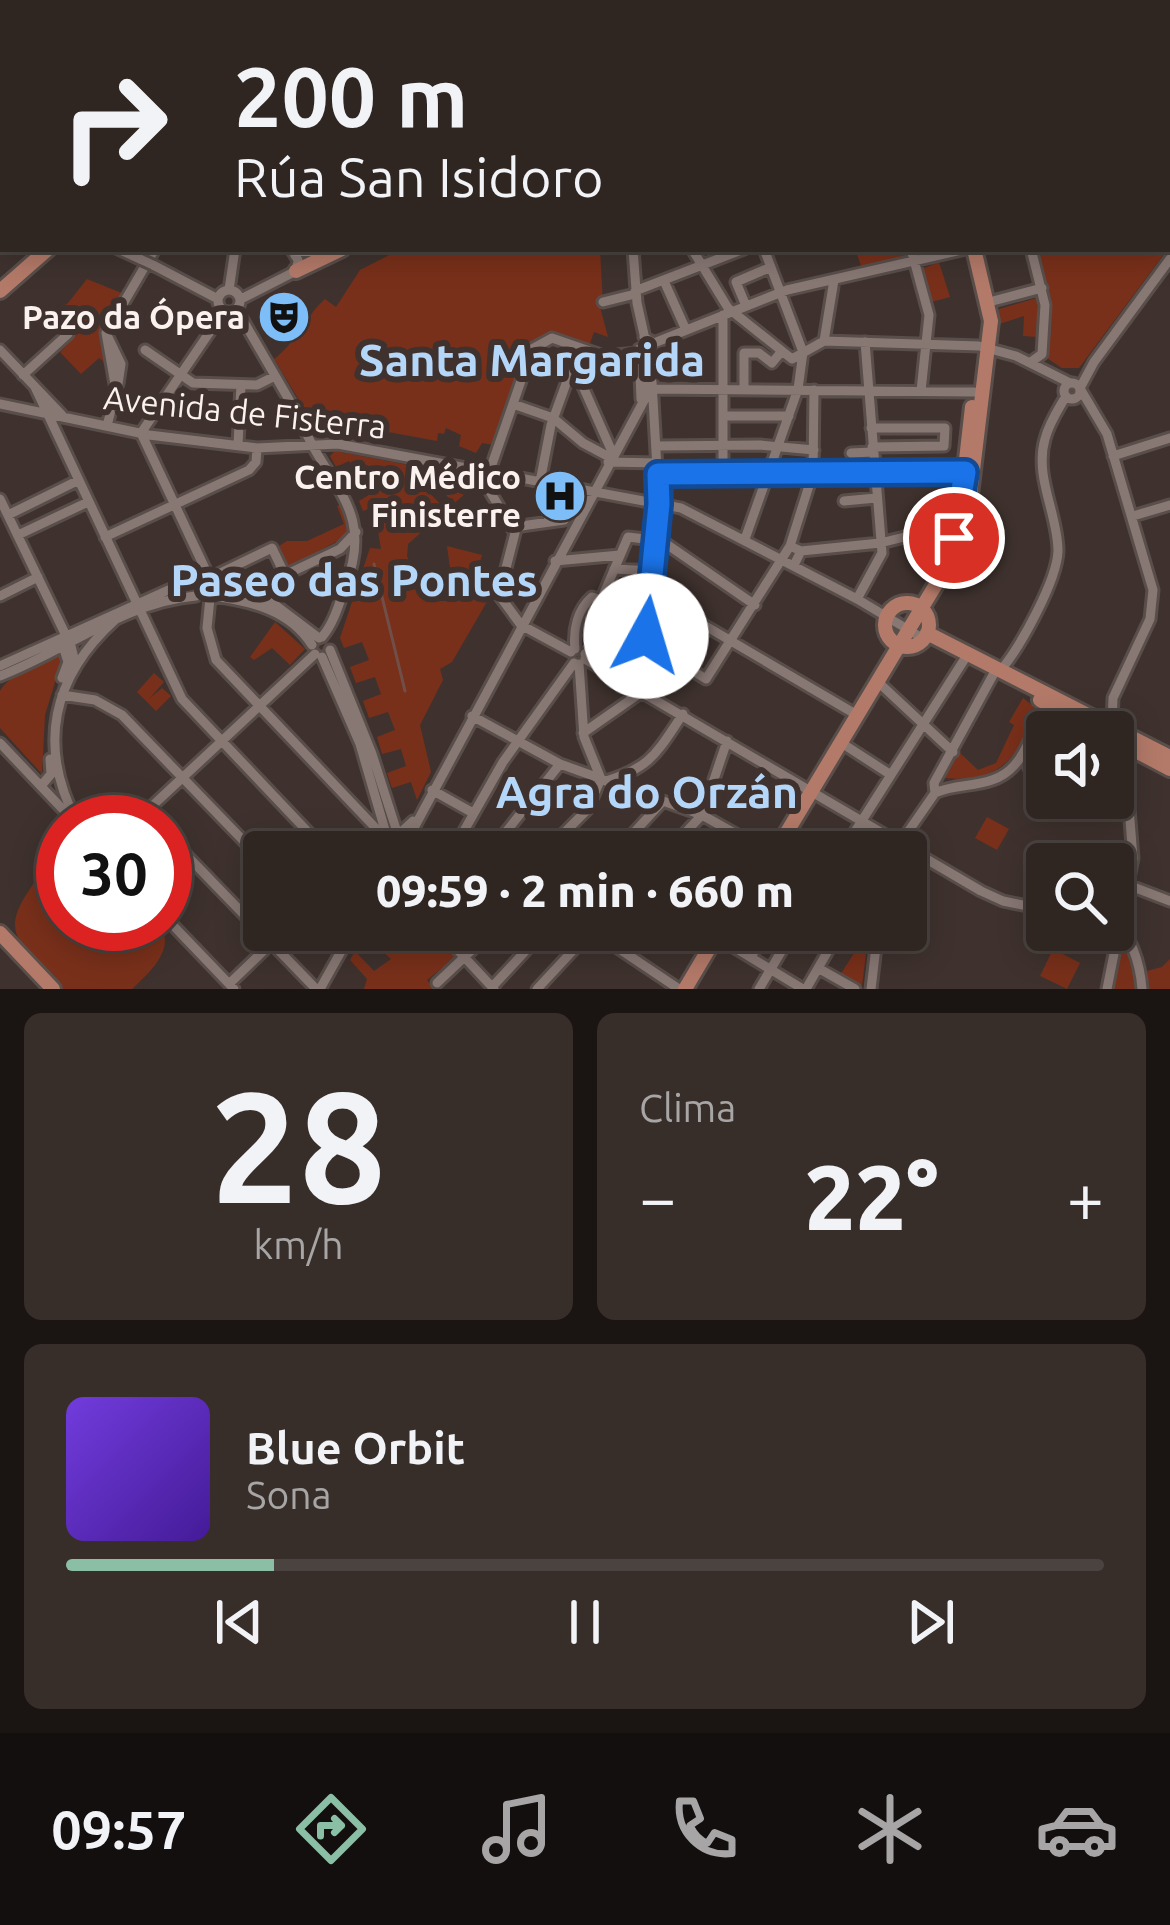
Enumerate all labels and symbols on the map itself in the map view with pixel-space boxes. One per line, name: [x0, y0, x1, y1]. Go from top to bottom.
theatre icon: Pazo da Ópera: [256, 289, 312, 345]
place label: Pazo da Ópera: [22, 297, 245, 335]
district label: Santa Margarida: [359, 334, 705, 385]
street label: Avenida de Fisterra: [102, 378, 388, 445]
place label: Centro Médico Finisterre: [294, 458, 521, 533]
hospital icon: Centro Médico Finisterre: [532, 468, 588, 524]
pin: [903, 487, 1005, 589]
district label: Paseo das Pontes: [170, 554, 538, 605]
position arrow: [583, 573, 709, 699]
district label: Agra do Orzán: [496, 766, 798, 817]
speed limit sign: 30: [36, 795, 192, 951]

